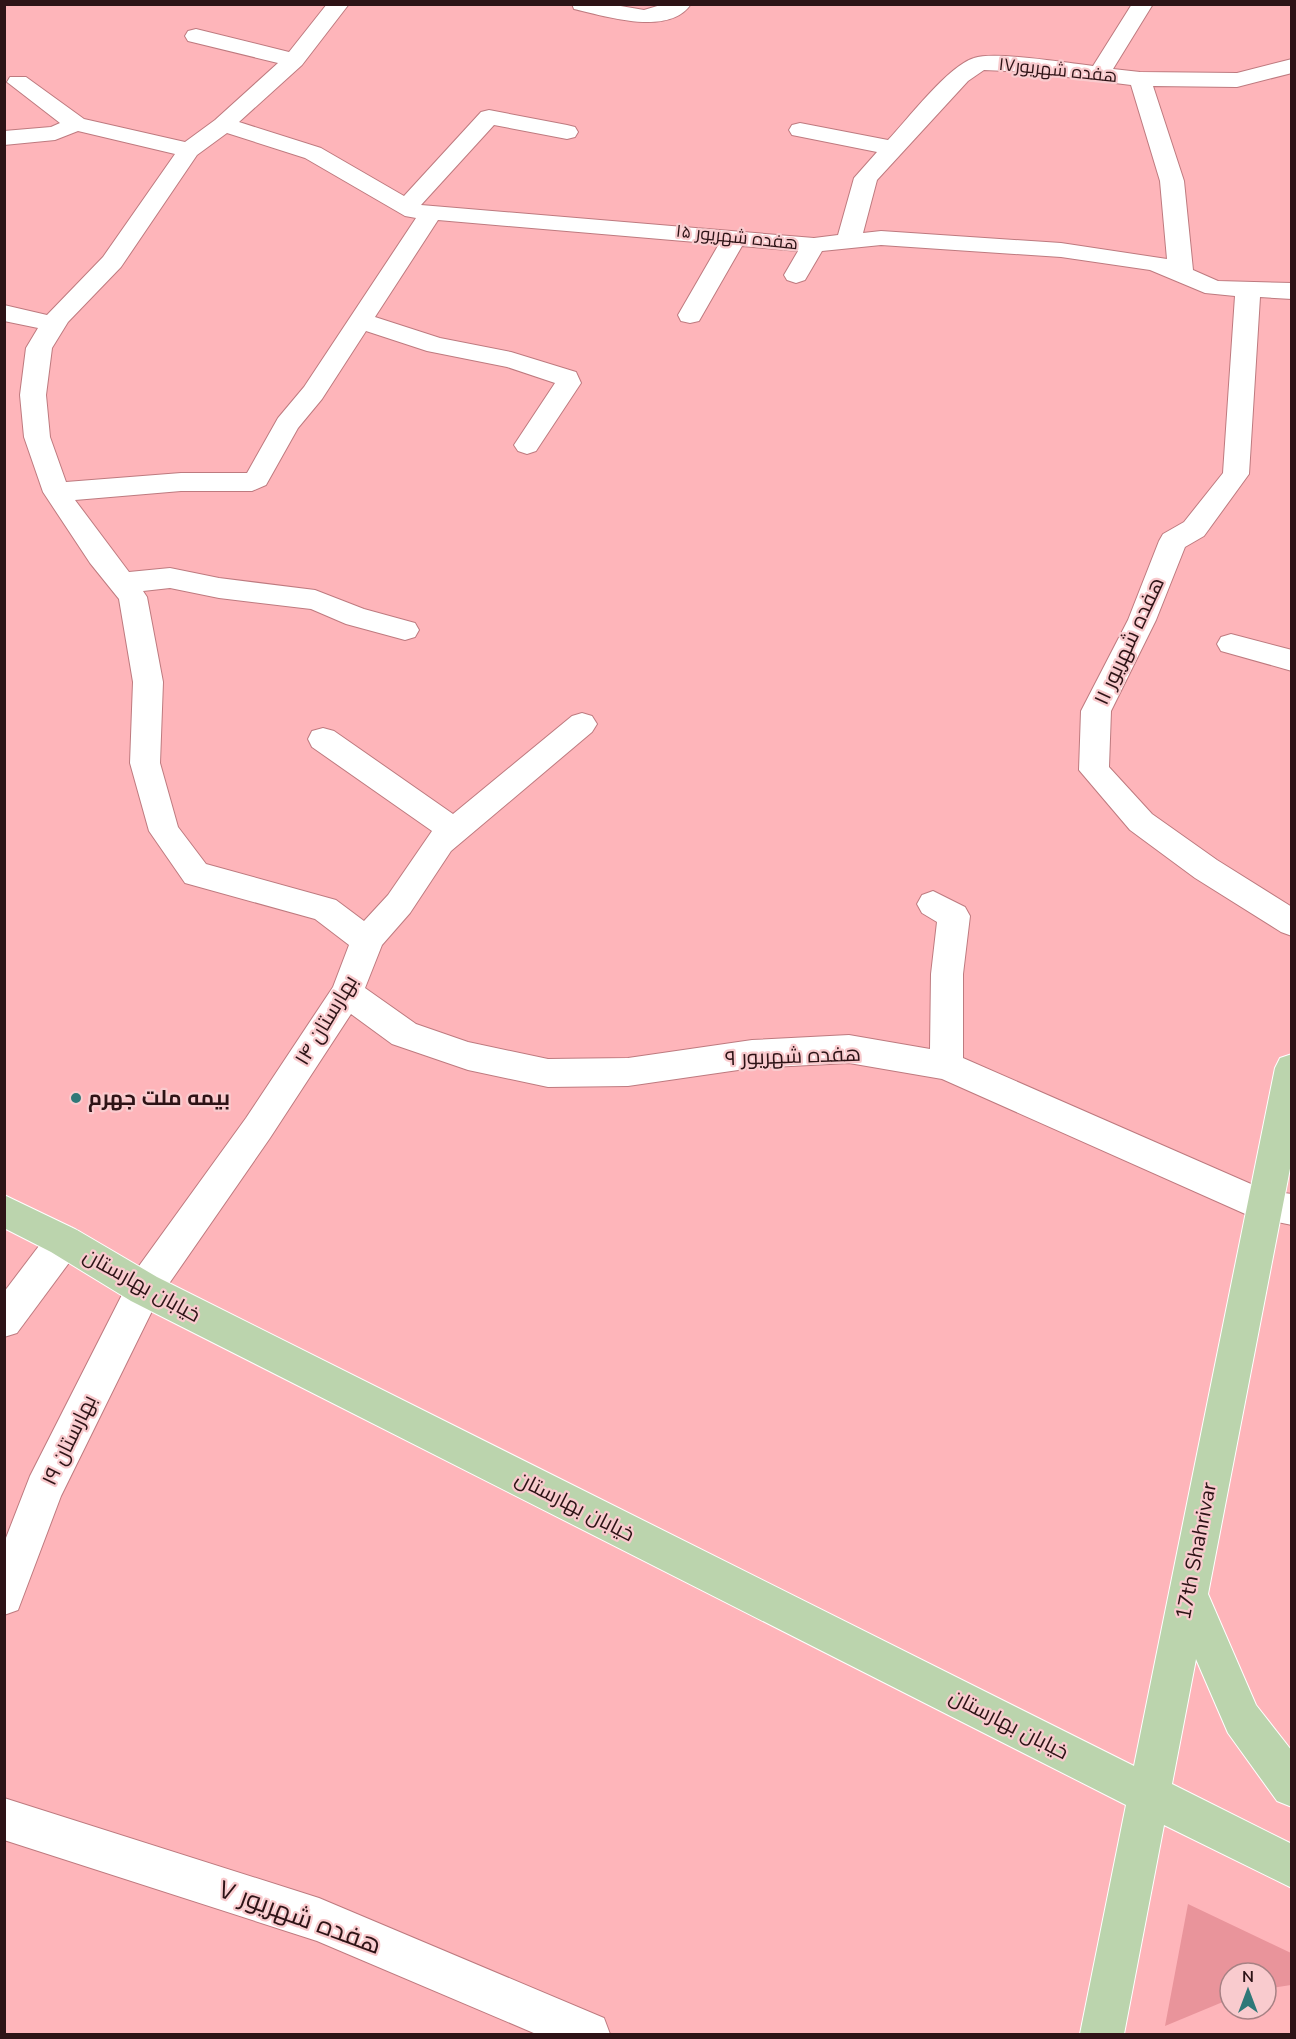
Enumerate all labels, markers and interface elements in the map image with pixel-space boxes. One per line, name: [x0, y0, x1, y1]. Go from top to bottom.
street label: هفده شهریور۱۷: [997, 52, 1119, 88]
street label: هفده شهریور ۱۵: [675, 219, 799, 255]
street label: هفده شهریور ۱۱: [1087, 572, 1171, 710]
street label: بهارستان ۱۴: [288, 970, 364, 1070]
street label: هفده شهریور ۹: [724, 1040, 862, 1072]
place label: بیمه ملت جهرم: [88, 1084, 230, 1112]
marker: بیمه ملت جهرم: [69, 1091, 83, 1105]
street label: خیابان بهارستان: [78, 1241, 206, 1329]
street label: بهارستان ۱۹: [35, 1390, 103, 1490]
street label: خیابان بهارستان: [511, 1464, 639, 1548]
street label: 17th Shahrivar: [1169, 1479, 1223, 1622]
street label: خیابان بهارستان: [945, 1682, 1073, 1766]
street label: هفده شهریور ۷: [214, 1871, 386, 1963]
north arrow: [1218, 1961, 1278, 2021]
text: N: [1242, 1966, 1254, 1988]

